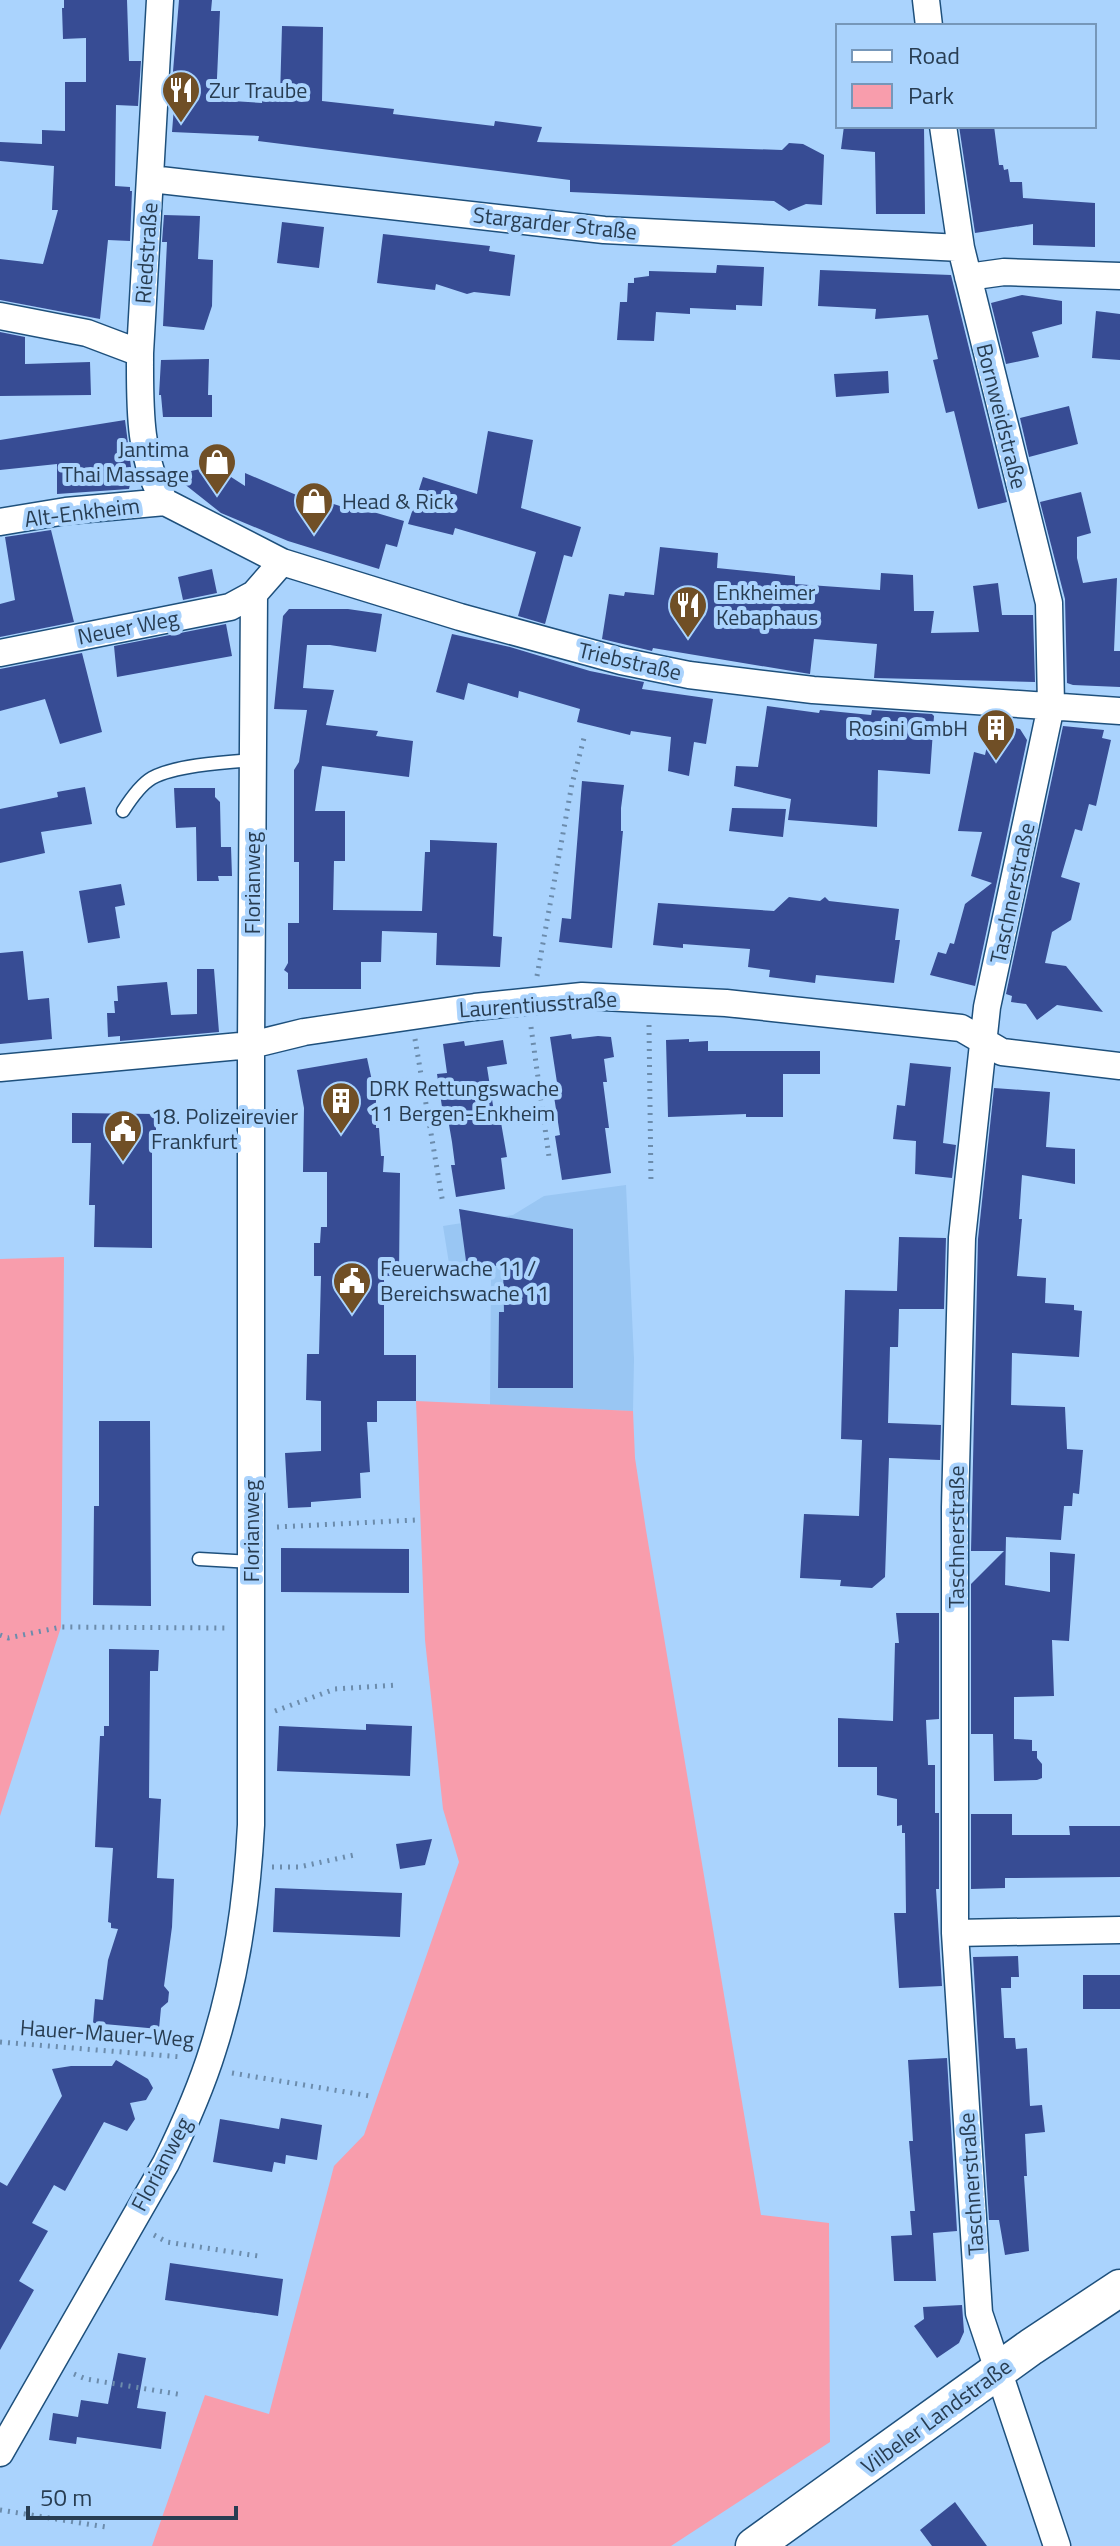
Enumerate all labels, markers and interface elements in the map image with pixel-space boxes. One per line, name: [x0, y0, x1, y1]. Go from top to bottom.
legend: [836, 24, 1096, 128]
text: Road: [908, 37, 960, 73]
restaurant icon: Zur Traube: [160, 69, 202, 124]
place label: Zur Traube: [209, 73, 307, 107]
text: Park: [908, 77, 954, 113]
street label: Stargarder Straße: [471, 197, 639, 249]
street label: Riedstraße: [126, 201, 166, 305]
street label: Bornweidstraße: [967, 340, 1037, 492]
place label: Jantima Thai Massage: [62, 432, 189, 491]
shop icon: Jantima Thai Massage: [196, 441, 238, 496]
shop icon: Head & Rick: [293, 480, 335, 535]
place label: Head & Rick: [342, 484, 454, 518]
street label: Alt-Enkheim: [23, 488, 141, 536]
place label: Enkheimer Kebaphaus: [716, 575, 818, 634]
restaurant icon: Enkheimer Kebaphaus: [667, 584, 709, 639]
street label: Neuer Weg: [74, 601, 182, 653]
street label: Triebstraße: [575, 633, 685, 689]
building icon: Rosini GmbH: [975, 707, 1017, 762]
place label: Rosini GmbH: [848, 711, 968, 745]
street label: Taschnerstraße: [980, 819, 1044, 967]
street label: Florianweg: [235, 832, 269, 934]
street label: Laurentiusstraße: [458, 982, 618, 1026]
place label: DRK Rettungswache 11 Bergen-Enkheim: [369, 1071, 559, 1130]
building icon: DRK Rettungswache 11 Bergen-Enkheim: [320, 1080, 362, 1135]
place label: 18. Polizeirevier Frankfurt: [151, 1099, 298, 1158]
public building icon: 18. Polizeirevier Frankfurt: [102, 1108, 144, 1163]
place label: Feuerwache 11 / Bereichswache 11: [380, 1251, 549, 1310]
public building icon: Feuerwache 11 / Bereichswache 11: [331, 1260, 373, 1315]
street label: Taschnerstraße: [939, 1465, 973, 1609]
street label: Florianweg: [234, 1480, 268, 1582]
street label: Hauer-Mauer-Weg: [19, 2010, 195, 2056]
street label: Florianweg: [122, 2111, 200, 2217]
street label: Taschnerstraße: [949, 2111, 993, 2257]
street label: Vilbeler Landstraße: [853, 2350, 1019, 2482]
scale bar: [28, 2470, 236, 2520]
text: 50 m: [40, 2479, 92, 2515]

